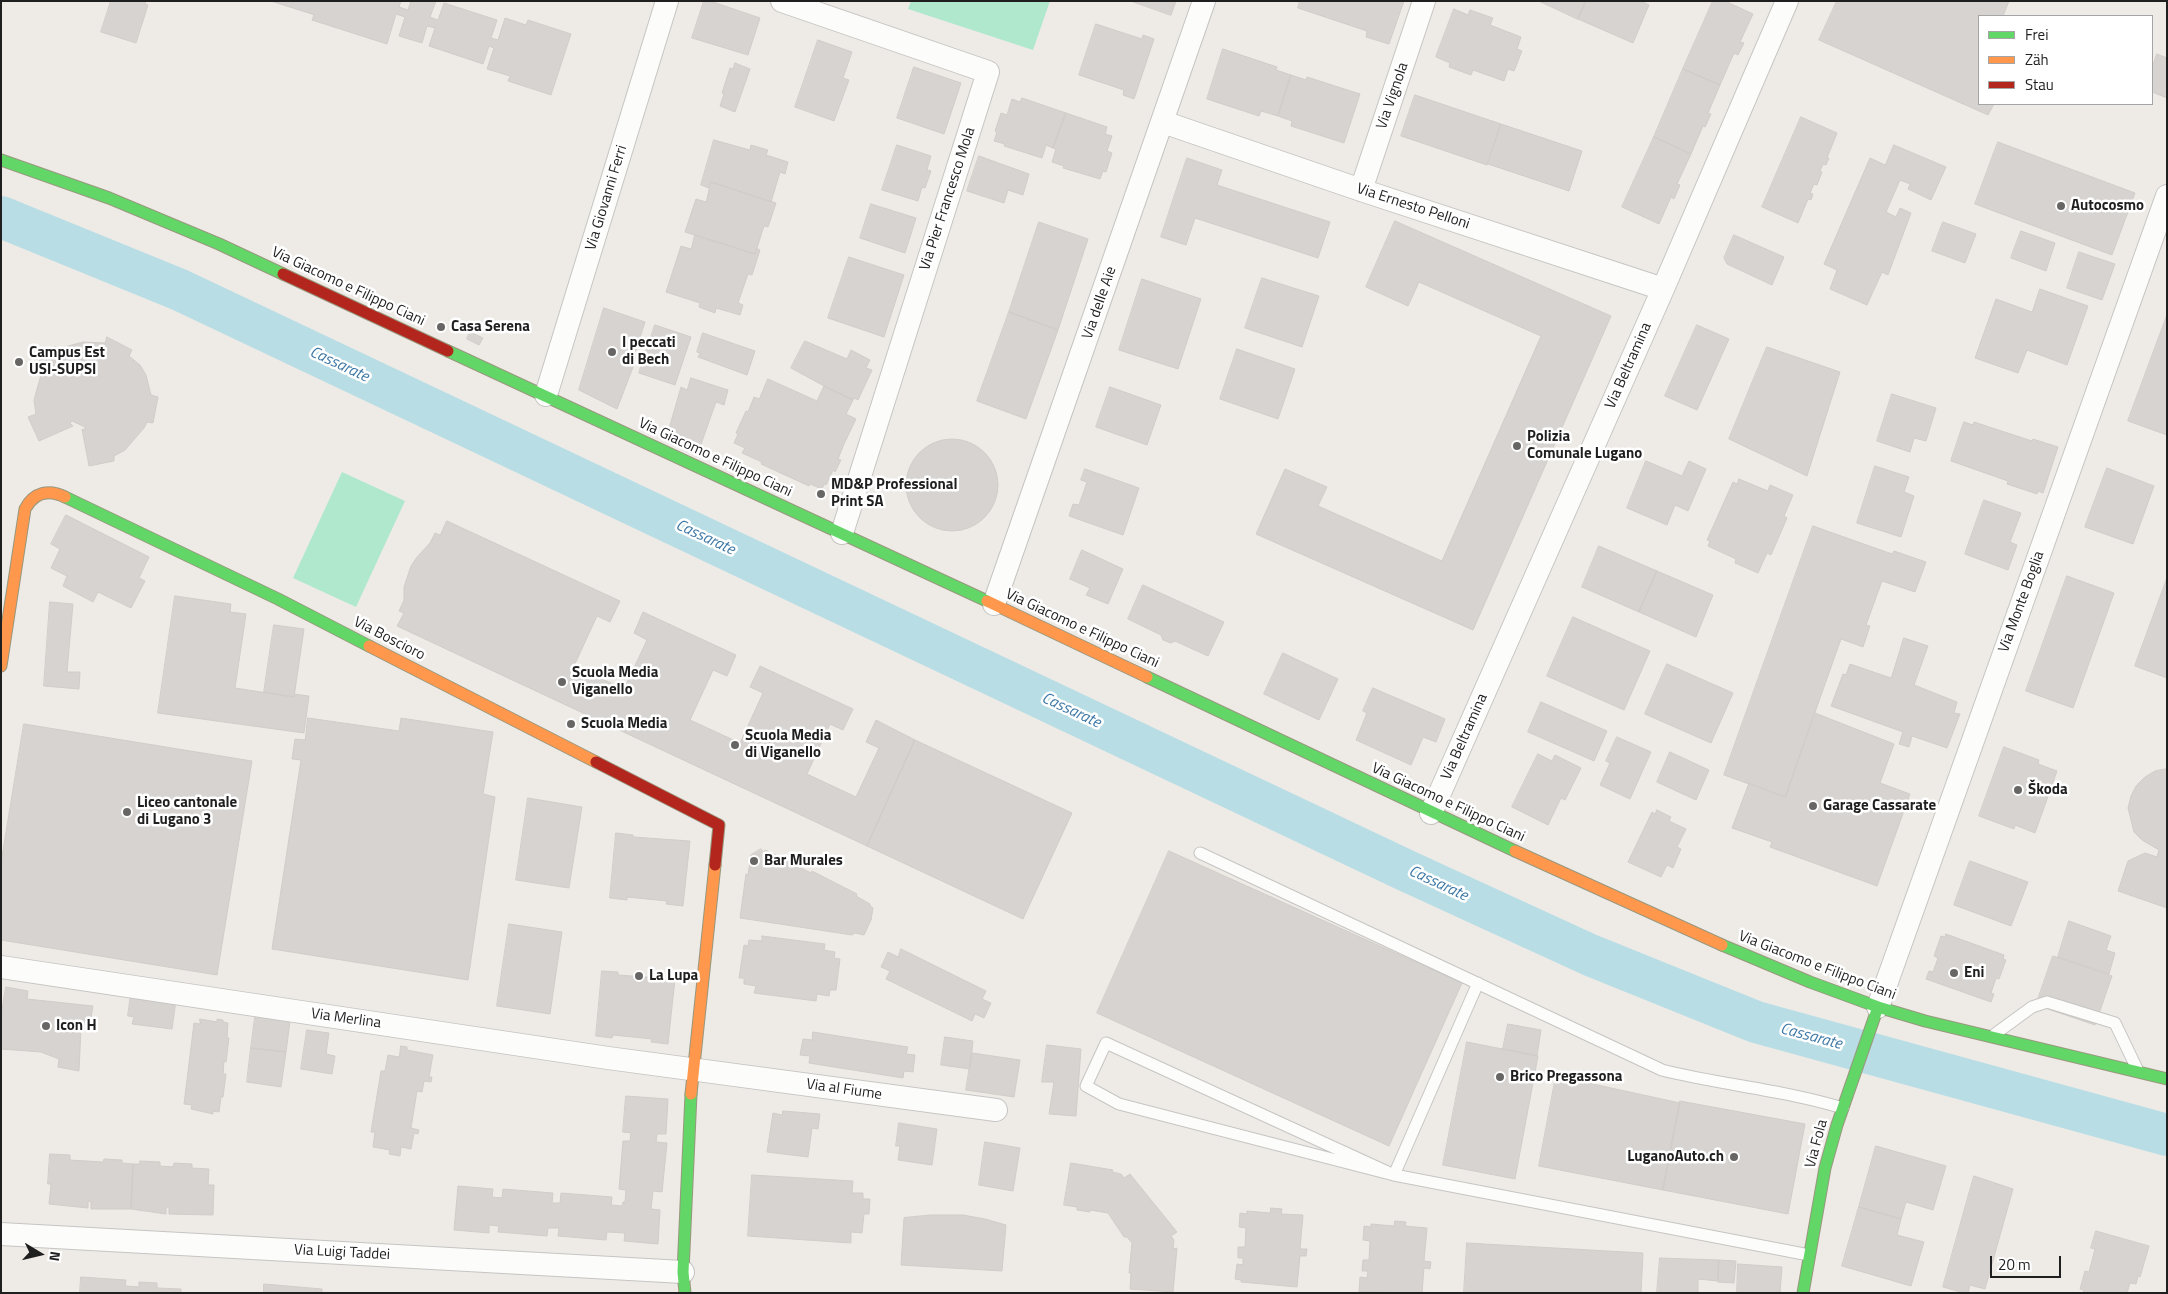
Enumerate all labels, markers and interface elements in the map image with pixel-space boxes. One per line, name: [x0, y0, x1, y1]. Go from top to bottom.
legend: [1978, 15, 2153, 105]
text: Frei: [2025, 23, 2048, 46]
text: Zäh: [2025, 48, 2049, 71]
street label: Via Vignola: [1373, 60, 1413, 132]
text: Stau: [2025, 73, 2054, 96]
street label: Via Pier Francesco Mola: [916, 125, 980, 273]
street label: Via Giovanni Ferri: [582, 143, 632, 253]
street label: Via Ernesto Pelloni: [1354, 180, 1472, 234]
place label: Autocosmo: [2071, 197, 2144, 215]
marker: Autocosmo: [2055, 200, 2067, 212]
street label: Via Giacomo e Filippo Ciani: [268, 244, 428, 330]
street label: Via delle Aie: [1079, 264, 1121, 342]
place label: Casa Serena: [451, 318, 530, 336]
street label: Via Beltramina: [1602, 320, 1656, 412]
marker: Casa Serena: [435, 321, 447, 333]
place label: I peccati di Bech: [622, 334, 676, 369]
water label: Cassarate: [306, 343, 372, 387]
place label: Campus Est USI-SUPSI: [29, 344, 105, 379]
marker: I peccati di Bech: [606, 346, 618, 358]
marker: Campus Est USI-SUPSI: [13, 356, 25, 368]
street label: Via Giacomo e Filippo Ciani: [635, 415, 795, 501]
place label: Polizia Comunale Lugano: [1527, 428, 1642, 463]
marker: Polizia Comunale Lugano: [1511, 440, 1523, 452]
place label: MD&P Professional Print SA: [831, 476, 957, 511]
marker: MD&P Professional Print SA: [815, 488, 827, 500]
water label: Cassarate: [672, 516, 738, 560]
street label: Via Monte Boglia: [1995, 549, 2049, 655]
street label: Via Giacomo e Filippo Ciani: [1002, 586, 1162, 672]
street label: Via Boscioro: [350, 613, 428, 665]
place label: Scuola Media Viganello: [572, 664, 658, 699]
marker: Scuola Media Viganello: [556, 676, 568, 688]
water label: Cassarate: [1038, 689, 1104, 733]
street label: Via Beltramina: [1438, 691, 1492, 783]
place label: Scuola Media: [581, 715, 667, 733]
marker: Scuola Media: [565, 718, 577, 730]
place label: Scuola Media di Viganello: [745, 727, 831, 762]
marker: Scuola Media di Viganello: [729, 739, 741, 751]
street label: Via Giacomo e Filippo Ciani: [1368, 760, 1528, 846]
place label: Škoda: [2028, 781, 2068, 799]
marker: Škoda: [2012, 784, 2024, 796]
place label: Liceo cantonale di Lugano 3: [137, 794, 237, 829]
place label: Garage Cassarate: [1823, 797, 1936, 815]
marker: Garage Cassarate: [1807, 800, 1819, 812]
marker: Liceo cantonale di Lugano 3: [121, 806, 133, 818]
place label: Bar Murales: [764, 852, 843, 870]
marker: Bar Murales: [748, 855, 760, 867]
water label: Cassarate: [1405, 862, 1471, 906]
street label: Via Giacomo e Filippo Ciani: [1736, 928, 1898, 1004]
place label: Eni: [1964, 964, 1984, 982]
place label: La Lupa: [649, 967, 698, 985]
marker: Eni: [1948, 967, 1960, 979]
marker: La Lupa: [633, 970, 645, 982]
street label: Via Merlina: [310, 1005, 382, 1033]
place label: Icon H: [56, 1017, 97, 1035]
marker: Icon H: [40, 1020, 52, 1032]
water label: Cassarate: [1778, 1020, 1844, 1054]
place label: Brico Pregassona: [1510, 1068, 1622, 1086]
marker: Brico Pregassona: [1494, 1071, 1506, 1083]
street label: Via al Fiume: [805, 1076, 883, 1104]
street label: Via Fola: [1802, 1118, 1832, 1170]
place label: LuganoAuto.ch: [1627, 1148, 1724, 1166]
marker: LuganoAuto.ch: [1728, 1151, 1740, 1163]
north arrow: [15, 1229, 65, 1279]
street label: Via Luigi Taddei: [293, 1241, 391, 1265]
scale bar: [1993, 1246, 2064, 1278]
text: N: [44, 1250, 66, 1263]
text: 20 m: [1998, 1253, 2031, 1276]

